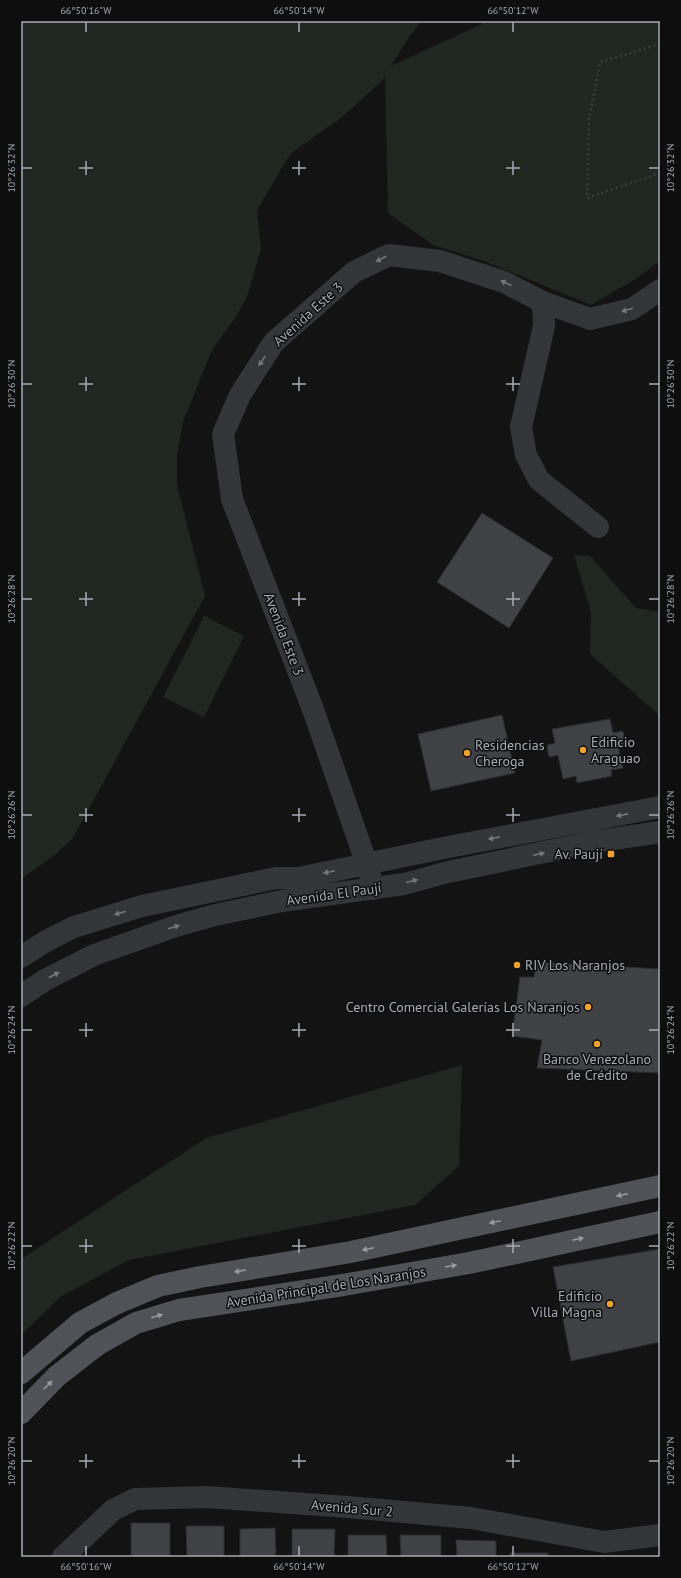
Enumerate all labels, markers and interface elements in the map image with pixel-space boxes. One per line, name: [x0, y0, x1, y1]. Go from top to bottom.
text: 66°50'16"W: [60, 4, 112, 17]
text: 66°50'14"W: [273, 4, 325, 17]
text: 66°50'12"W: [487, 4, 539, 17]
text: 10°26'32"N: [5, 143, 18, 193]
text: 10°26'32"N: [664, 143, 677, 193]
one-way arrow: [375, 256, 386, 262]
street label: Avenida Este 3: [269, 278, 347, 350]
one-way arrow: [499, 280, 511, 286]
one-way arrow: [621, 307, 633, 313]
one-way arrow: [258, 355, 266, 366]
text: 10°26'30"N: [5, 359, 18, 409]
text: 10°26'30"N: [664, 359, 677, 409]
text: 10°26'28"N: [5, 574, 18, 624]
text: 10°26'28"N: [664, 574, 677, 624]
street label: Avenida Este 3: [260, 590, 308, 678]
place label: Edificio Araguao: [591, 733, 640, 767]
place label: Residencias Cheroga: [475, 736, 545, 770]
marker: Edificio Araguao: [578, 745, 588, 755]
marker: Residencias Cheroga: [462, 748, 472, 758]
text: 10°26'26"N: [5, 790, 18, 840]
text: 10°26'26"N: [664, 790, 677, 840]
one-way arrow: [616, 812, 628, 818]
one-way arrow: [488, 836, 500, 842]
place label: Av. Paují: [555, 845, 603, 863]
marker: Av. Paují: [606, 849, 616, 859]
one-way arrow: [533, 850, 545, 856]
one-way arrow: [323, 870, 335, 876]
street label: Avenida El Paují: [285, 878, 383, 910]
one-way arrow: [406, 878, 418, 884]
one-way arrow: [113, 910, 125, 916]
one-way arrow: [169, 923, 181, 929]
place label: RIV Los Naranjos: [525, 956, 625, 974]
marker: RIV Los Naranjos: [512, 960, 522, 970]
one-way arrow: [48, 972, 60, 978]
place label: Centro Comercial Galerías Los Naranjos: [346, 998, 580, 1016]
marker: Centro Comercial Galerías Los Naranjos: [583, 1002, 593, 1012]
text: 10°26'24"N: [5, 1005, 18, 1055]
text: 10°26'24"N: [664, 1005, 677, 1055]
marker: Banco Venezolano de Crédito: [592, 1039, 602, 1049]
place label: Banco Venezolano de Crédito: [543, 1050, 651, 1084]
one-way arrow: [616, 1192, 628, 1198]
one-way arrow: [489, 1219, 501, 1225]
text: 10°26'22"N: [5, 1221, 18, 1271]
text: 10°26'22"N: [664, 1221, 677, 1271]
one-way arrow: [572, 1236, 584, 1242]
one-way arrow: [361, 1246, 374, 1252]
street label: Avenida Principal de Los Naranjos: [225, 1262, 427, 1312]
one-way arrow: [445, 1263, 457, 1269]
one-way arrow: [233, 1268, 246, 1274]
place label: Edificio Villa Magna: [530, 1287, 602, 1321]
marker: Edificio Villa Magna: [605, 1299, 615, 1309]
one-way arrow: [151, 1313, 163, 1319]
one-way arrow: [44, 1380, 53, 1390]
text: 10°26'20"N: [5, 1436, 18, 1486]
text: 10°26'20"N: [664, 1436, 677, 1486]
street label: Avenida Sur 2: [310, 1495, 394, 1521]
text: 66°50'16"W: [60, 1560, 112, 1573]
text: 66°50'14"W: [273, 1560, 325, 1573]
text: 66°50'12"W: [487, 1560, 539, 1573]

